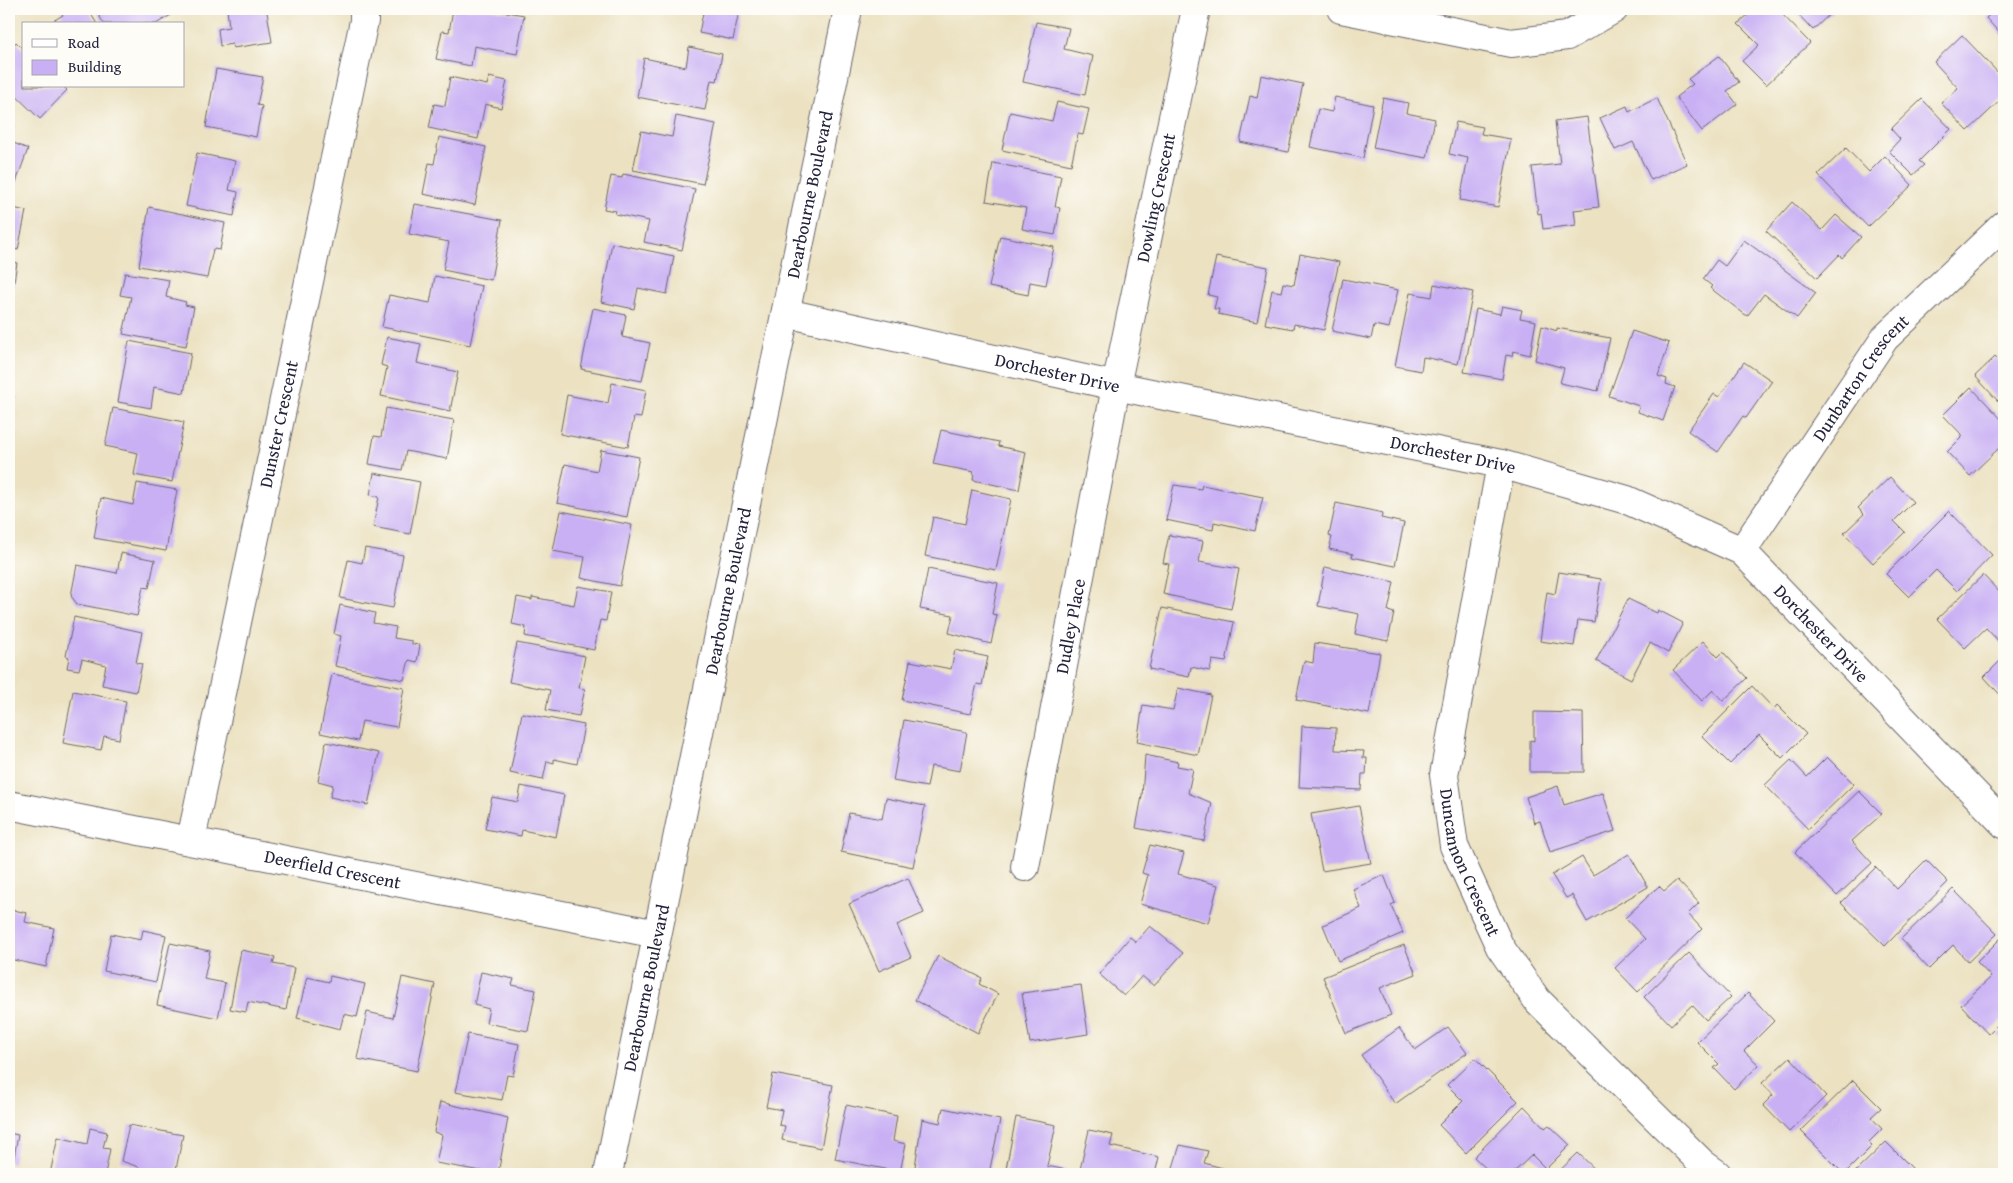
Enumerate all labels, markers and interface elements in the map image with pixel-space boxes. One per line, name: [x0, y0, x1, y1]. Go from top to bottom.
legend: [22, 22, 185, 88]
text: Road: [68, 32, 99, 53]
text: Building: [68, 56, 122, 77]
street label: Dearbourne Boulevard: [779, 108, 840, 281]
street label: Dowling Crescent: [1129, 130, 1182, 265]
street label: Dunbarton Crescent: [1805, 307, 1915, 447]
street label: Dorchester Drive: [992, 346, 1123, 399]
street label: Dunster Crescent: [252, 357, 305, 490]
street label: Dorchester Drive: [1388, 428, 1519, 481]
street label: Dearbourne Boulevard: [697, 505, 758, 677]
street label: Dudley Place: [1048, 576, 1092, 676]
street label: Dorchester Drive: [1768, 578, 1875, 688]
street label: Duncannon Crescent: [1433, 787, 1508, 941]
street label: Deerfield Crescent: [262, 842, 404, 896]
street label: Dearbourne Boulevard: [615, 901, 676, 1074]

